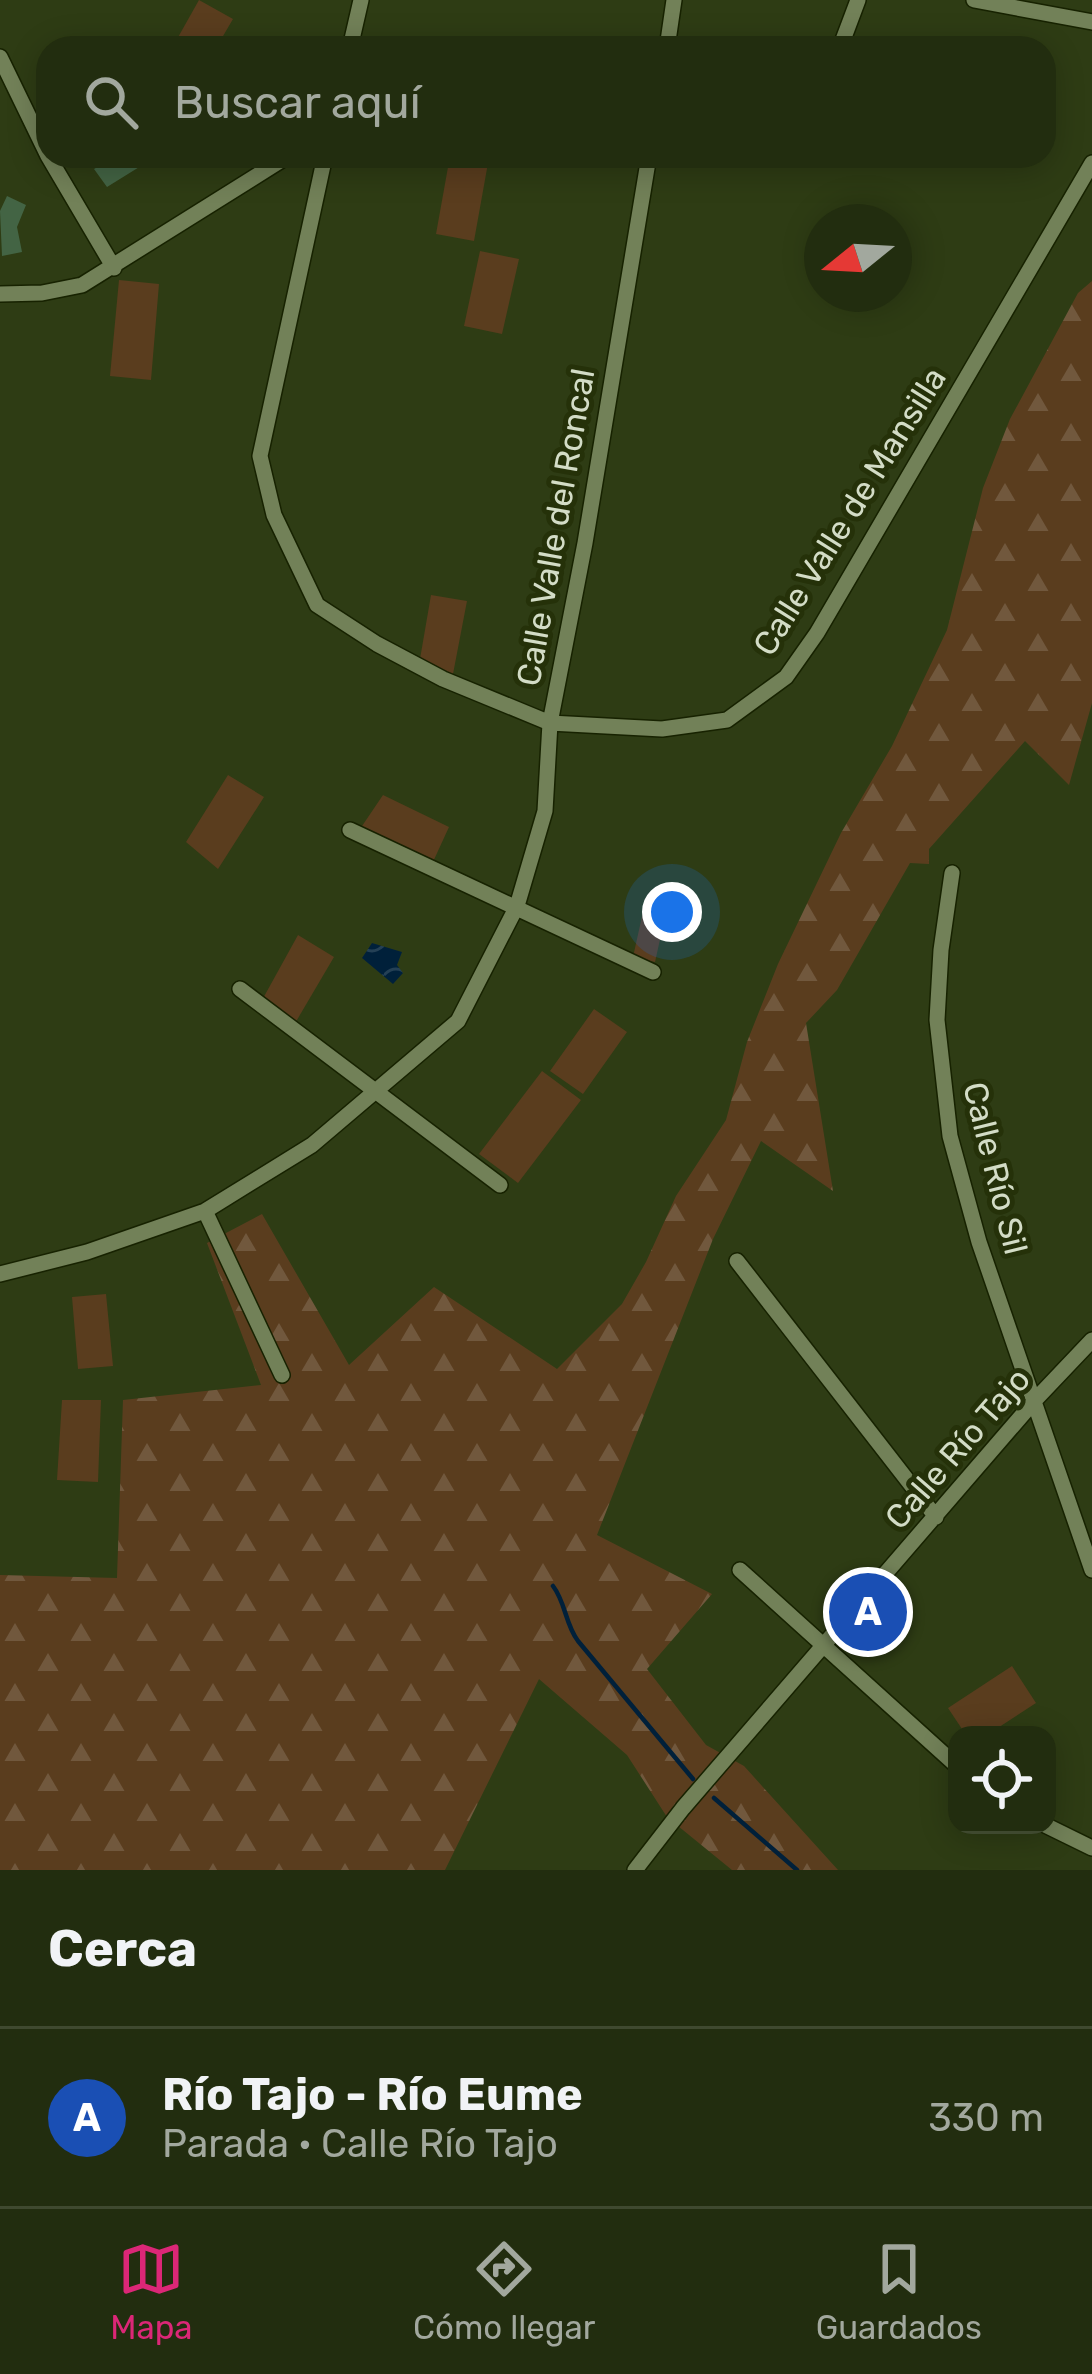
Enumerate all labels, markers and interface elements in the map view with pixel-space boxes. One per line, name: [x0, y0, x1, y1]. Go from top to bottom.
search box: [36, 36, 1056, 168]
icon: search: [78, 69, 144, 135]
text: Buscar aquí: [174, 76, 421, 129]
north arrow: [804, 204, 912, 312]
street label: Calle Valle de Mansilla: [745, 360, 954, 662]
street label: Calle Valle del Roncal: [508, 365, 603, 689]
your location: [642, 882, 702, 942]
street label: Calle Río Sil: [955, 1078, 1036, 1258]
street label: Calle Río Tajo: [877, 1360, 1038, 1537]
pin: A: [829, 1567, 907, 1657]
map controls: [948, 1726, 1056, 1834]
button: locate: [948, 1726, 1056, 1834]
text: Cerca: [48, 1918, 197, 1979]
text: Río Tajo - Río Eume: [162, 2068, 583, 2121]
text: A: [73, 2095, 101, 2141]
text: 330 m: [928, 2095, 1044, 2141]
text: Parada · Calle Río Tajo: [162, 2121, 558, 2167]
tab: Mapa: [110, 2236, 193, 2347]
tab: Cómo llegar: [413, 2236, 595, 2347]
tab: Guardados: [816, 2236, 982, 2347]

